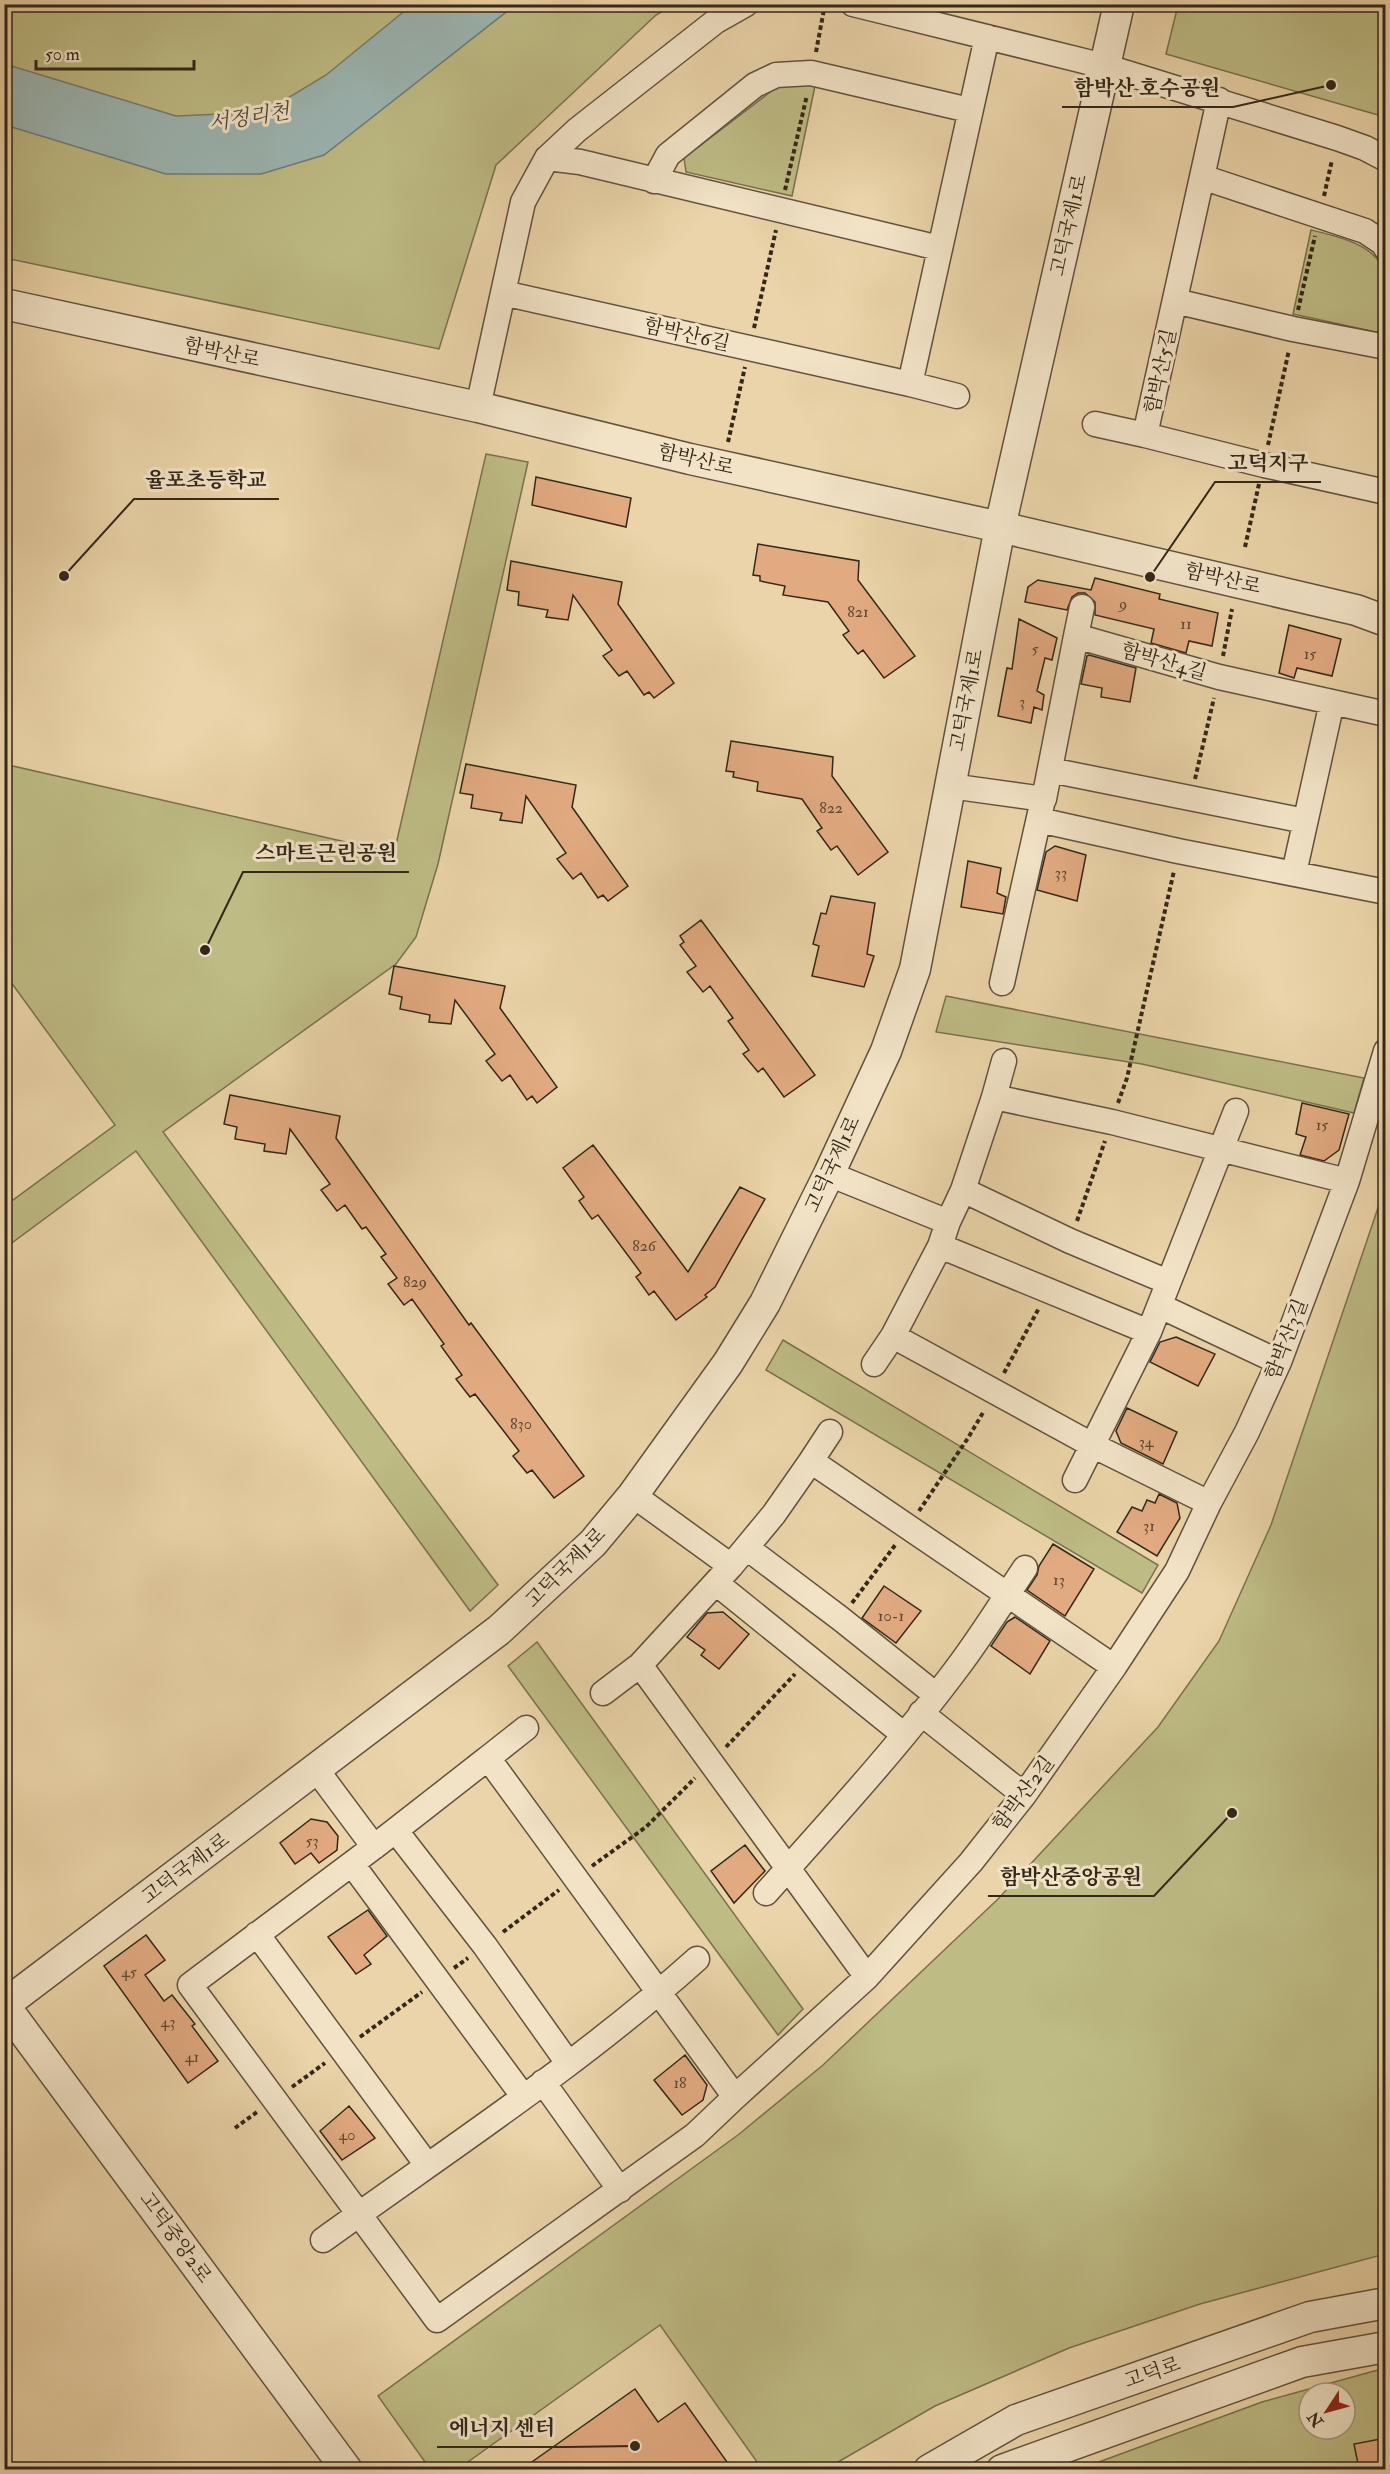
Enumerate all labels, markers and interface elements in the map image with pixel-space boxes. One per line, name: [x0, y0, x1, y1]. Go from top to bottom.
scale bar: [36, 33, 194, 71]
text: 50 m: [45, 43, 80, 66]
callout: 함박산 호수공원: [1062, 68, 1233, 107]
text: 함박산 호수공원: [1074, 75, 1220, 102]
water label: 서정리천: [207, 98, 293, 137]
street label: 고덕국제1로: [1045, 172, 1092, 278]
street label: 함박산6길: [642, 312, 732, 356]
street label: 함박산5길: [1139, 326, 1182, 416]
street label: 함박산로: [182, 332, 262, 373]
street label: 함박산로: [655, 439, 736, 480]
callout: 고덕지구: [1215, 443, 1321, 482]
text: 고덕지구: [1227, 450, 1309, 477]
callout: 율포초등학교: [134, 460, 279, 499]
text: 율포초등학교: [145, 467, 267, 494]
street label: 함박산로: [1182, 558, 1263, 599]
house number: 9: [1118, 594, 1127, 614]
house number: 821: [847, 602, 869, 622]
house number: 11: [1180, 614, 1192, 634]
street label: 함박산4길: [1118, 637, 1210, 686]
house number: 5: [1031, 639, 1039, 659]
house number: 15: [1304, 644, 1316, 664]
street label: 고덕국제1로: [944, 647, 989, 753]
house number: 3: [1019, 692, 1025, 712]
house number: 822: [819, 798, 843, 818]
callout: 스마트근린공원: [243, 833, 409, 872]
text: 스마트근린공원: [255, 840, 397, 867]
house number: 33: [1055, 863, 1067, 883]
street label: 고덕국제1로: [799, 1112, 866, 1217]
house number: 15: [1316, 1115, 1328, 1135]
house number: 826: [632, 1236, 657, 1256]
house number: 829: [403, 1272, 427, 1292]
street label: 함박산3길: [1260, 1295, 1313, 1383]
house number: 830: [510, 1414, 532, 1434]
house number: 34: [1139, 1432, 1155, 1452]
house number: 31: [1143, 1516, 1155, 1536]
street label: 고덕국제1로: [520, 1522, 611, 1613]
house number: 13: [1053, 1570, 1065, 1590]
house number: 10-1: [878, 1606, 904, 1626]
street label: 함박산2길: [987, 1751, 1060, 1836]
street label: 고덕국제1로: [136, 1827, 234, 1910]
house number: 53: [305, 1831, 319, 1851]
callout: 함박산중앙공원: [988, 1857, 1154, 1896]
text: 함박산중앙공원: [1000, 1864, 1142, 1891]
house number: 45: [121, 1962, 137, 1982]
house number: 43: [161, 2012, 175, 2032]
house number: 41: [185, 2047, 199, 2067]
house number: 18: [673, 2073, 687, 2093]
house number: 40: [339, 2125, 355, 2145]
street label: 고덕중앙2로: [134, 2187, 217, 2288]
street label: 고덕로: [1121, 2351, 1184, 2394]
north arrow: [1297, 2381, 1357, 2441]
text: N: [1303, 2407, 1329, 2432]
callout: 에너지 센터: [437, 2408, 567, 2447]
text: 에너지 센터: [449, 2415, 555, 2442]

